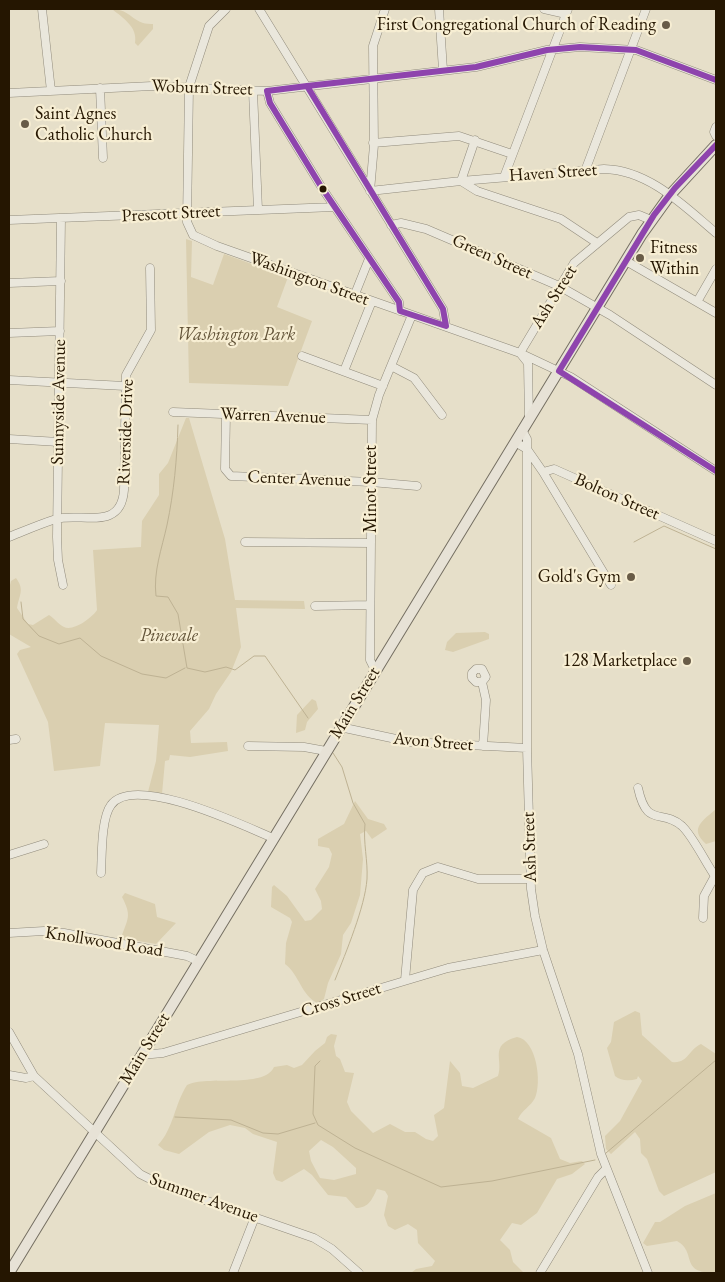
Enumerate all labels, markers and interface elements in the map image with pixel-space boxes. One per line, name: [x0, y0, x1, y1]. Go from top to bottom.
place label: First Congregational Church of Reading: [377, 14, 656, 36]
marker: First Congregational Church of Reading: [660, 19, 672, 31]
street label: Woburn Street: [151, 75, 253, 101]
place label: Saint Agnes Catholic Church: [35, 103, 152, 146]
marker: Saint Agnes Catholic Church: [19, 118, 31, 130]
street label: Haven Street: [508, 159, 598, 187]
unlabelled marker: [318, 184, 328, 194]
street label: Prescott Street: [121, 201, 221, 227]
street label: Green Street: [448, 230, 536, 284]
place label: Fitness Within: [650, 237, 699, 280]
street label: Washington Street: [246, 247, 372, 311]
marker: Fitness Within: [634, 252, 646, 264]
street label: Ash Street: [526, 261, 582, 333]
park label: Washington Park: [176, 324, 296, 346]
street label: Sunnyside Avenue: [47, 339, 71, 465]
street label: Riverside Drive: [113, 379, 139, 485]
street label: Warren Avenue: [220, 403, 326, 429]
street label: Minot Street: [360, 445, 382, 533]
street label: Center Avenue: [247, 466, 351, 492]
street label: Bolton Street: [571, 469, 663, 525]
place label: Gold's Gym: [538, 566, 621, 588]
marker: Gold's Gym: [625, 571, 637, 583]
park label: Pinevale: [140, 625, 198, 647]
place label: 128 Marketplace: [563, 650, 677, 672]
marker: 128 Marketplace: [681, 655, 693, 667]
street label: Main Street: [325, 663, 385, 743]
street label: Avon Street: [392, 728, 474, 756]
street label: Ash Street: [518, 811, 542, 883]
street label: Knollwood Road: [43, 922, 165, 962]
street label: Cross Street: [298, 978, 384, 1022]
street label: Main Street: [115, 1009, 175, 1089]
street label: Summer Avenue: [147, 1168, 261, 1228]

